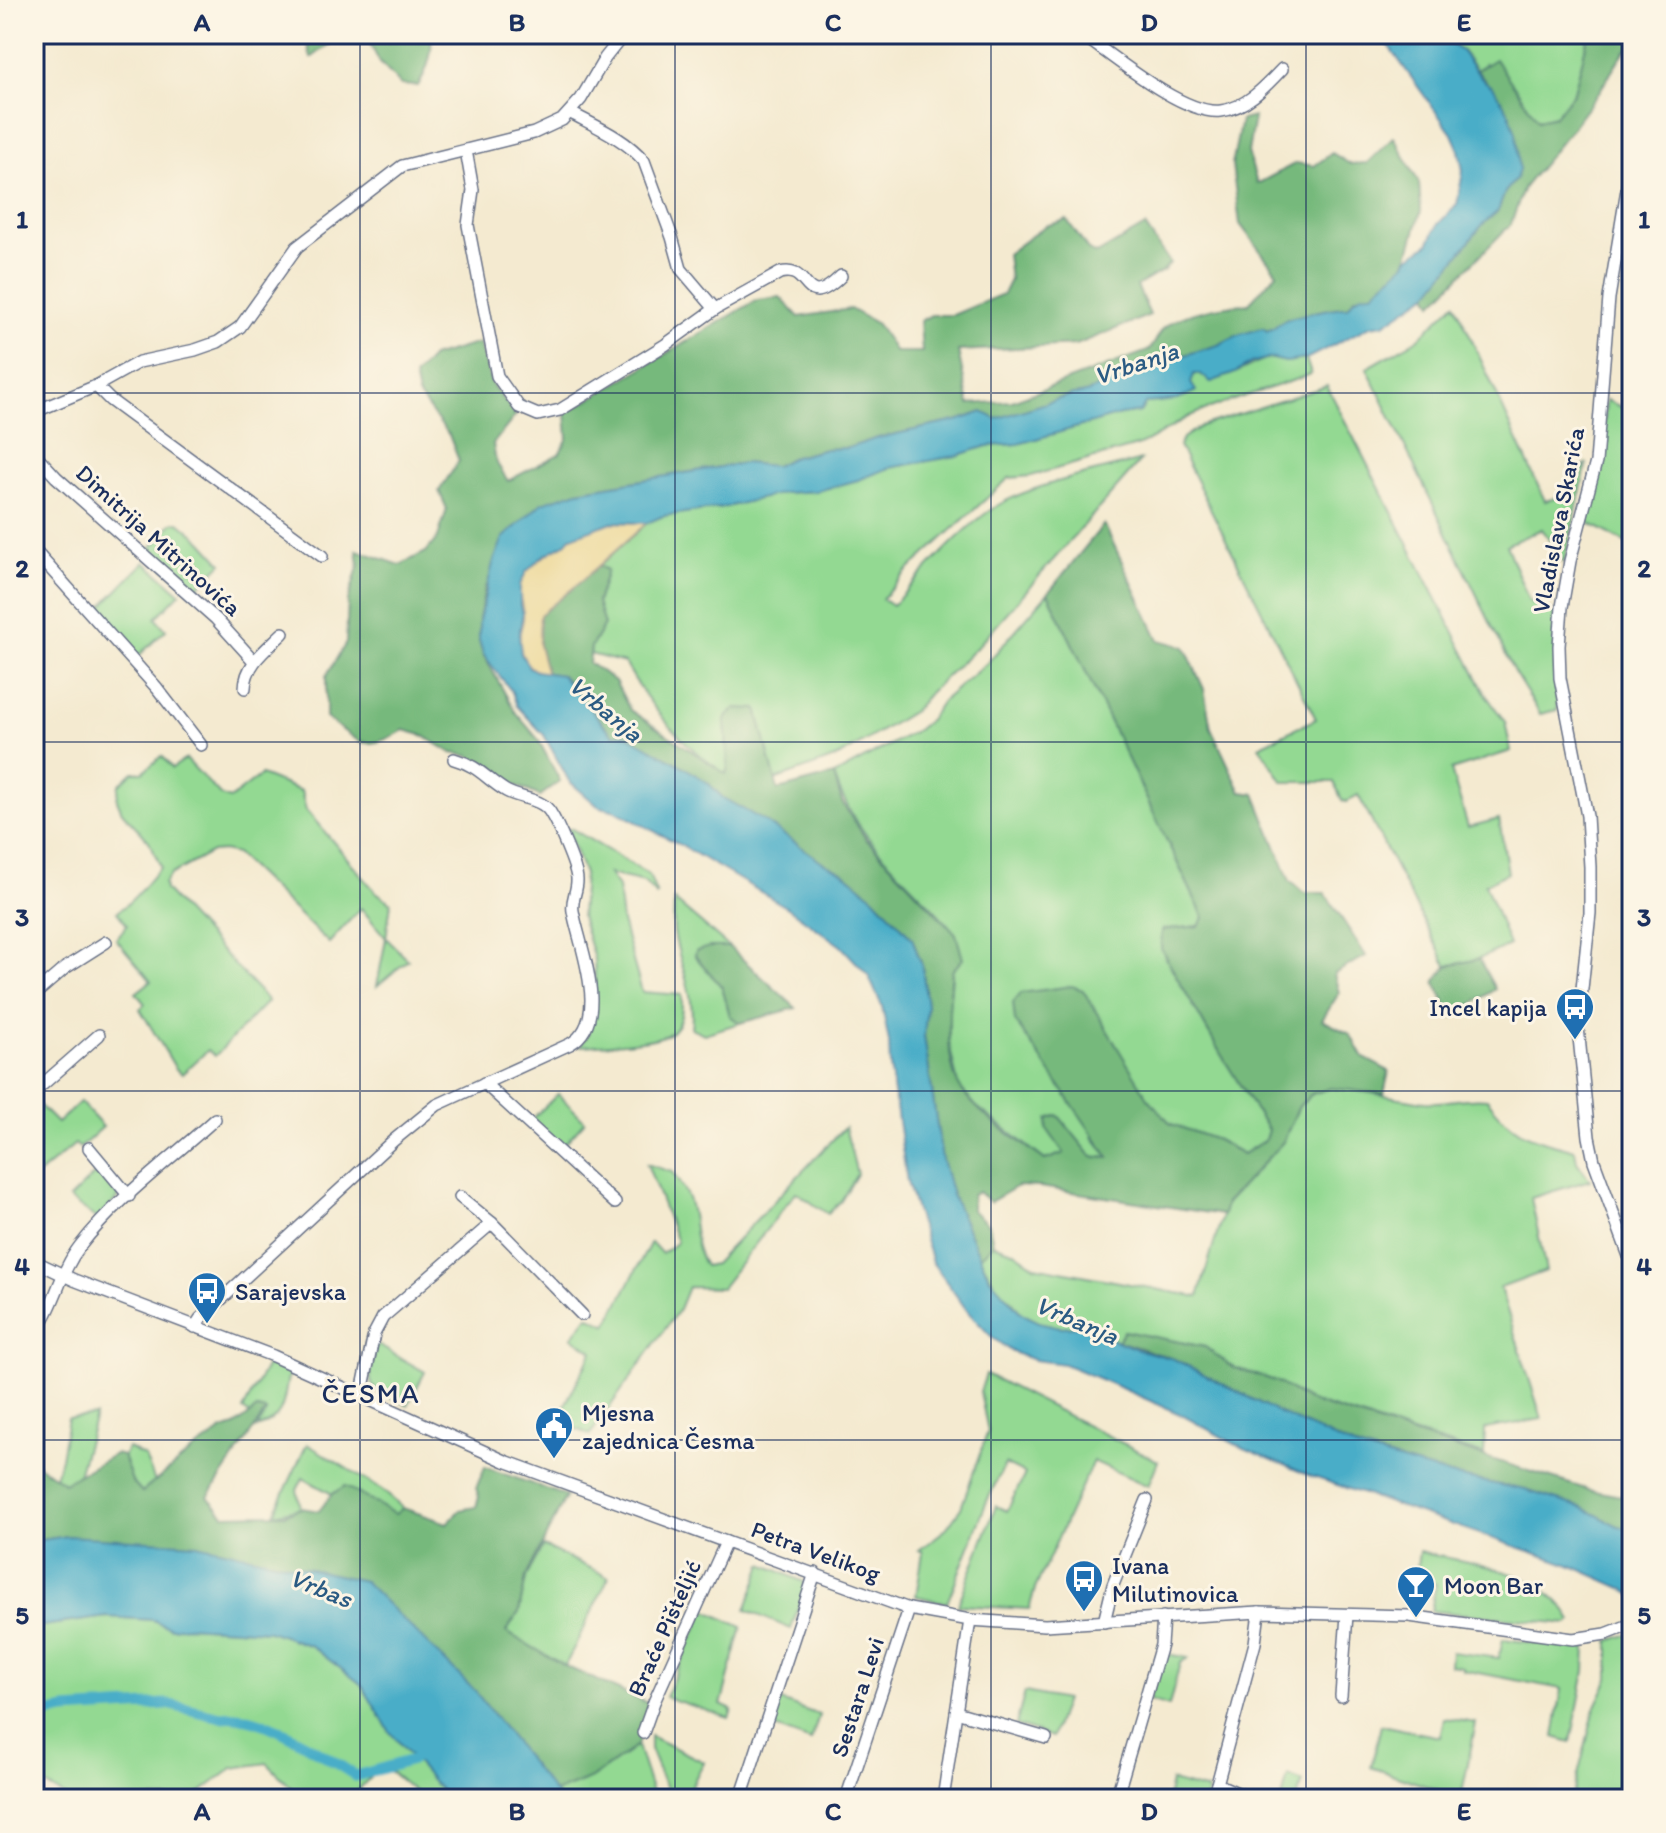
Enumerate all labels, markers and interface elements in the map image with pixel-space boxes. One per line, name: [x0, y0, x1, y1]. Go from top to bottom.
text: A: [193, 6, 211, 38]
text: B: [509, 6, 526, 38]
text: C: [825, 6, 842, 38]
text: D: [1140, 6, 1158, 38]
text: E: [1457, 6, 1471, 38]
text: 1: [16, 203, 28, 235]
text: 1: [1638, 203, 1650, 235]
water label: Vrbanja: [1090, 334, 1183, 392]
street label: Vladislava Skarića: [1526, 424, 1590, 615]
street label: Dimitrija Mitrinovića: [70, 458, 248, 622]
text: 2: [15, 552, 29, 584]
text: 2: [1637, 552, 1651, 584]
water label: Vrbanja: [563, 669, 650, 750]
text: 3: [15, 901, 29, 933]
text: 3: [1637, 901, 1651, 933]
bus stop icon: Incel kapija: [1554, 986, 1596, 1041]
place label: Incel kapija: [1429, 993, 1547, 1022]
text: 4: [14, 1250, 30, 1282]
text: 4: [1636, 1250, 1652, 1282]
bus stop icon: Sarajevska: [186, 1270, 228, 1325]
place label: Sarajevska: [235, 1277, 347, 1306]
water label: Vrbanja: [1031, 1288, 1124, 1352]
district label: ČESMA: [321, 1376, 421, 1410]
place label: Mjesna zajednica Česma: [582, 1398, 755, 1455]
public building icon: Mjesna zajednica Česma: [533, 1405, 575, 1460]
street label: Petra Velikog: [748, 1514, 885, 1588]
place label: Ivana Milutinovica: [1112, 1551, 1239, 1608]
street label: Braće Pišteljić: [621, 1555, 707, 1701]
bus stop icon: Ivana Milutinovica: [1063, 1558, 1105, 1613]
water label: Vrbas: [285, 1561, 358, 1615]
bar icon: Moon Bar: [1395, 1564, 1437, 1619]
place label: Moon Bar: [1444, 1571, 1543, 1600]
text: 5: [15, 1599, 29, 1631]
text: 5: [1637, 1599, 1651, 1631]
street label: Sestara Levi: [824, 1633, 890, 1761]
text: A: [193, 1795, 211, 1827]
text: B: [509, 1795, 526, 1827]
text: C: [825, 1795, 842, 1827]
text: D: [1140, 1795, 1158, 1827]
text: E: [1457, 1795, 1471, 1827]

